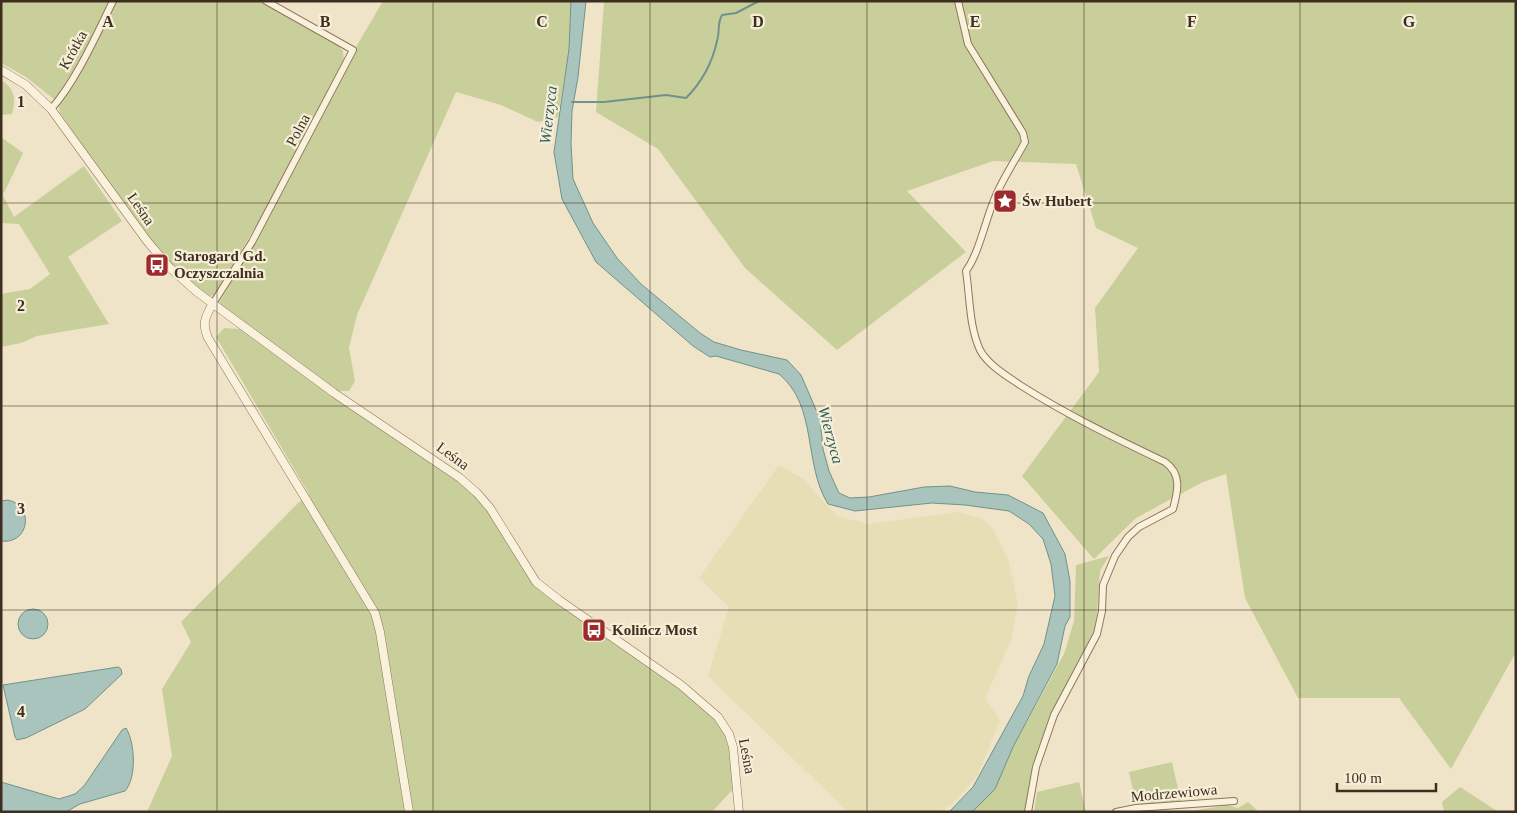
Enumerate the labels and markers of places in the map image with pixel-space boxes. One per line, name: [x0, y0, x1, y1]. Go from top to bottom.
place icon: Św Hubert: [992, 188, 1018, 214]
place label: Św Hubert: [1022, 193, 1092, 209]
place label: Starogard Gd. Oczyszczalnia: [174, 248, 266, 281]
bus stop icon: Starogard Gd. Oczyszczalnia: [144, 252, 170, 278]
bus stop icon: Kolińcz Most: [581, 617, 607, 643]
place label: Kolińcz Most: [612, 622, 697, 638]

